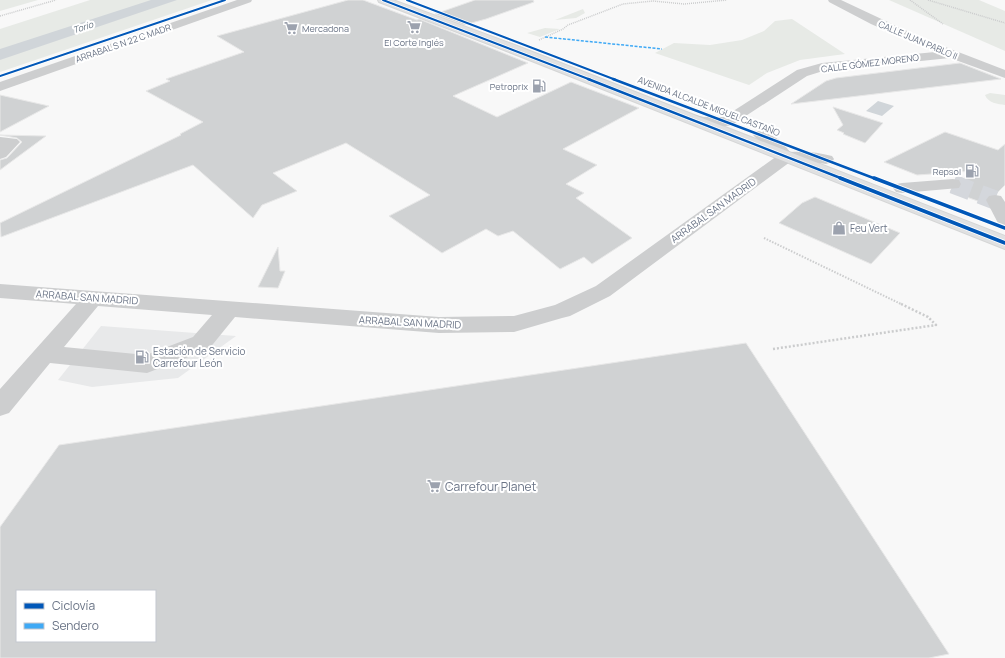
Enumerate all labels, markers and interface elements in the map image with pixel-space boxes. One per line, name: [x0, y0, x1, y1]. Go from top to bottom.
water label: Torío: [71, 17, 95, 36]
street label: CALLE JUAN PABLO II: [876, 17, 960, 63]
supermarket icon: El Corte Inglés: [406, 19, 422, 35]
street label: ARRABAL S N 22 C MADR: [73, 20, 173, 66]
supermarket icon: Mercadona: [283, 20, 299, 36]
place label: Mercadona: [302, 22, 349, 35]
place label: El Corte Inglés: [384, 36, 444, 49]
street label: CALLE GÓMEZ MORENO: [820, 50, 920, 75]
street label: AVENIDA ALCALDE MIGUEL CASTAÑO: [636, 73, 782, 139]
fuel station icon: Petroprix: [531, 78, 547, 94]
place label: Petroprix: [490, 80, 528, 93]
fuel station icon: Repsol: [964, 163, 980, 179]
place label: Repsol: [933, 165, 961, 178]
street label: ARRABAL SAN MADRID: [667, 174, 759, 246]
shop icon: Feu Vert: [831, 220, 847, 236]
place label: Feu Vert: [850, 221, 888, 235]
street label: ARRABAL SAN MADRID: [35, 286, 139, 308]
street label: ARRABAL SAN MADRID: [358, 312, 462, 332]
place label: Estación de Servicio Carrefour León: [153, 344, 246, 370]
fuel station icon: Estación de Servicio Carrefour León: [134, 349, 150, 365]
supermarket icon: Carrefour Planet: [426, 478, 442, 494]
place label: Carrefour Planet: [445, 478, 537, 495]
legend: [16, 590, 156, 642]
text: Ciclovía: [52, 597, 95, 614]
text: Sendero: [52, 617, 99, 634]

